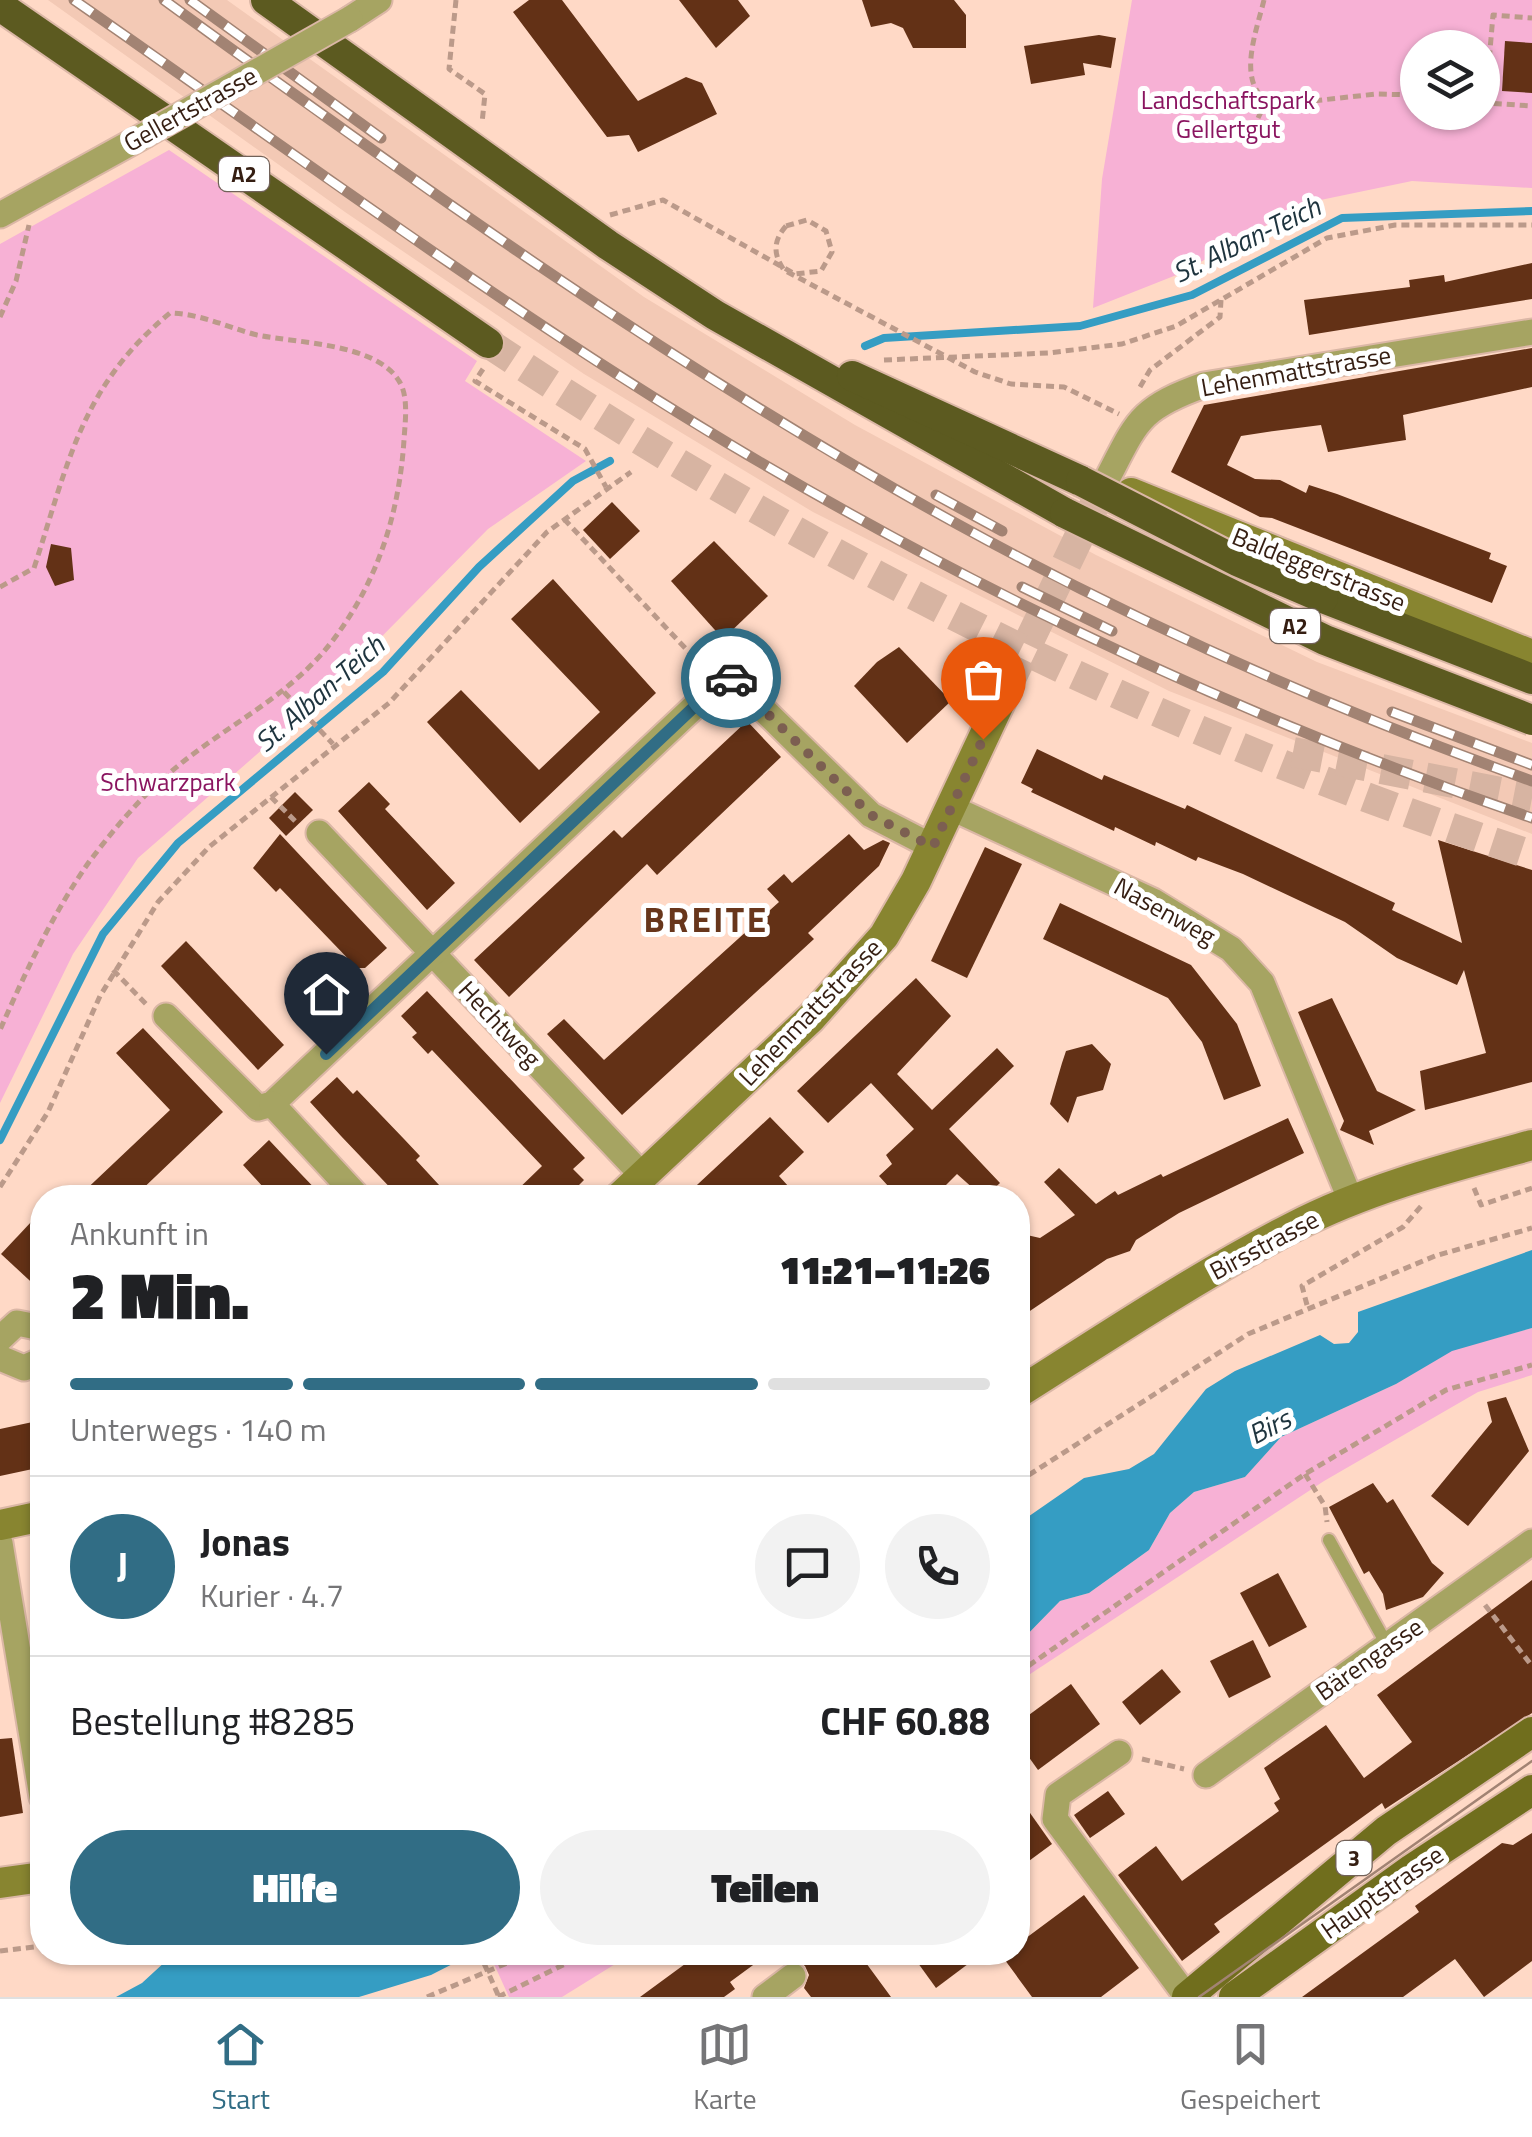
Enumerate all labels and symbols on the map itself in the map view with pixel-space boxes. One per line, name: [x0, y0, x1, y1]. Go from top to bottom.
street label: Gellertstrasse: [116, 57, 264, 161]
park label: Landschaftspark Gellertgut: [1141, 81, 1315, 148]
road number: A2: [219, 157, 269, 191]
water label: St. Alban-Teich: [1165, 184, 1328, 293]
street label: Lehenmattstrasse: [1198, 336, 1394, 406]
street label: Baldeggerstrasse: [1227, 517, 1411, 621]
road number: A2: [1270, 609, 1320, 643]
water label: St. Alban-Teich: [245, 624, 394, 762]
courier: [681, 628, 781, 728]
pin: [941, 637, 1026, 740]
park label: Schwarzpark: [100, 763, 236, 801]
street label: Nasenweg: [1107, 867, 1223, 955]
district label: BREITE: [643, 892, 769, 946]
street label: Lehenmattstrasse: [730, 930, 890, 1094]
pin: [284, 952, 369, 1055]
street label: Hechtweg: [450, 972, 550, 1076]
street label: Birsstrasse: [1203, 1200, 1325, 1290]
water label: Birs: [1240, 1396, 1300, 1455]
street label: Bärengasse: [1307, 1608, 1431, 1710]
street label: Hauptstrasse: [1313, 1836, 1451, 1948]
road number: 3: [1336, 1841, 1372, 1875]

